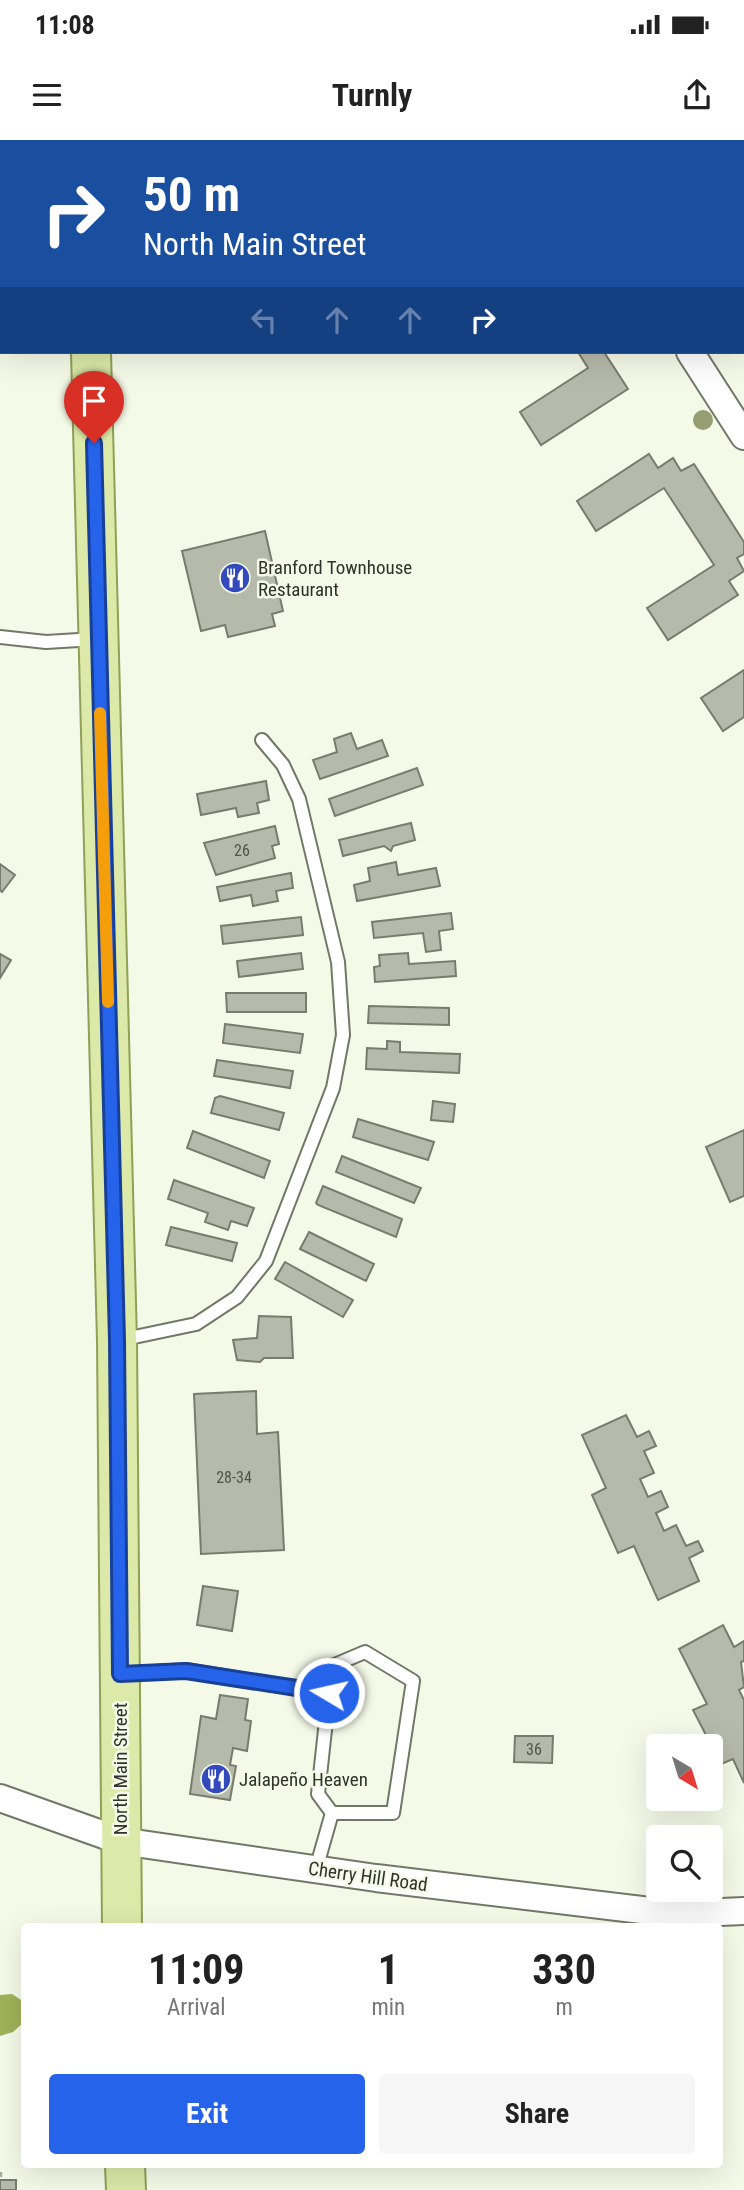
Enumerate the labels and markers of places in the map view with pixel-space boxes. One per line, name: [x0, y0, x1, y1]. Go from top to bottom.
pin: [64, 371, 124, 443]
place label: Branford Townhouse Restaurant: [258, 556, 412, 601]
restaurant icon: Branford Townhouse Restaurant: [218, 561, 252, 595]
restaurant icon: Jalapeño Heaven: [199, 1762, 233, 1796]
place label: Jalapeño Heaven: [239, 1768, 368, 1791]

